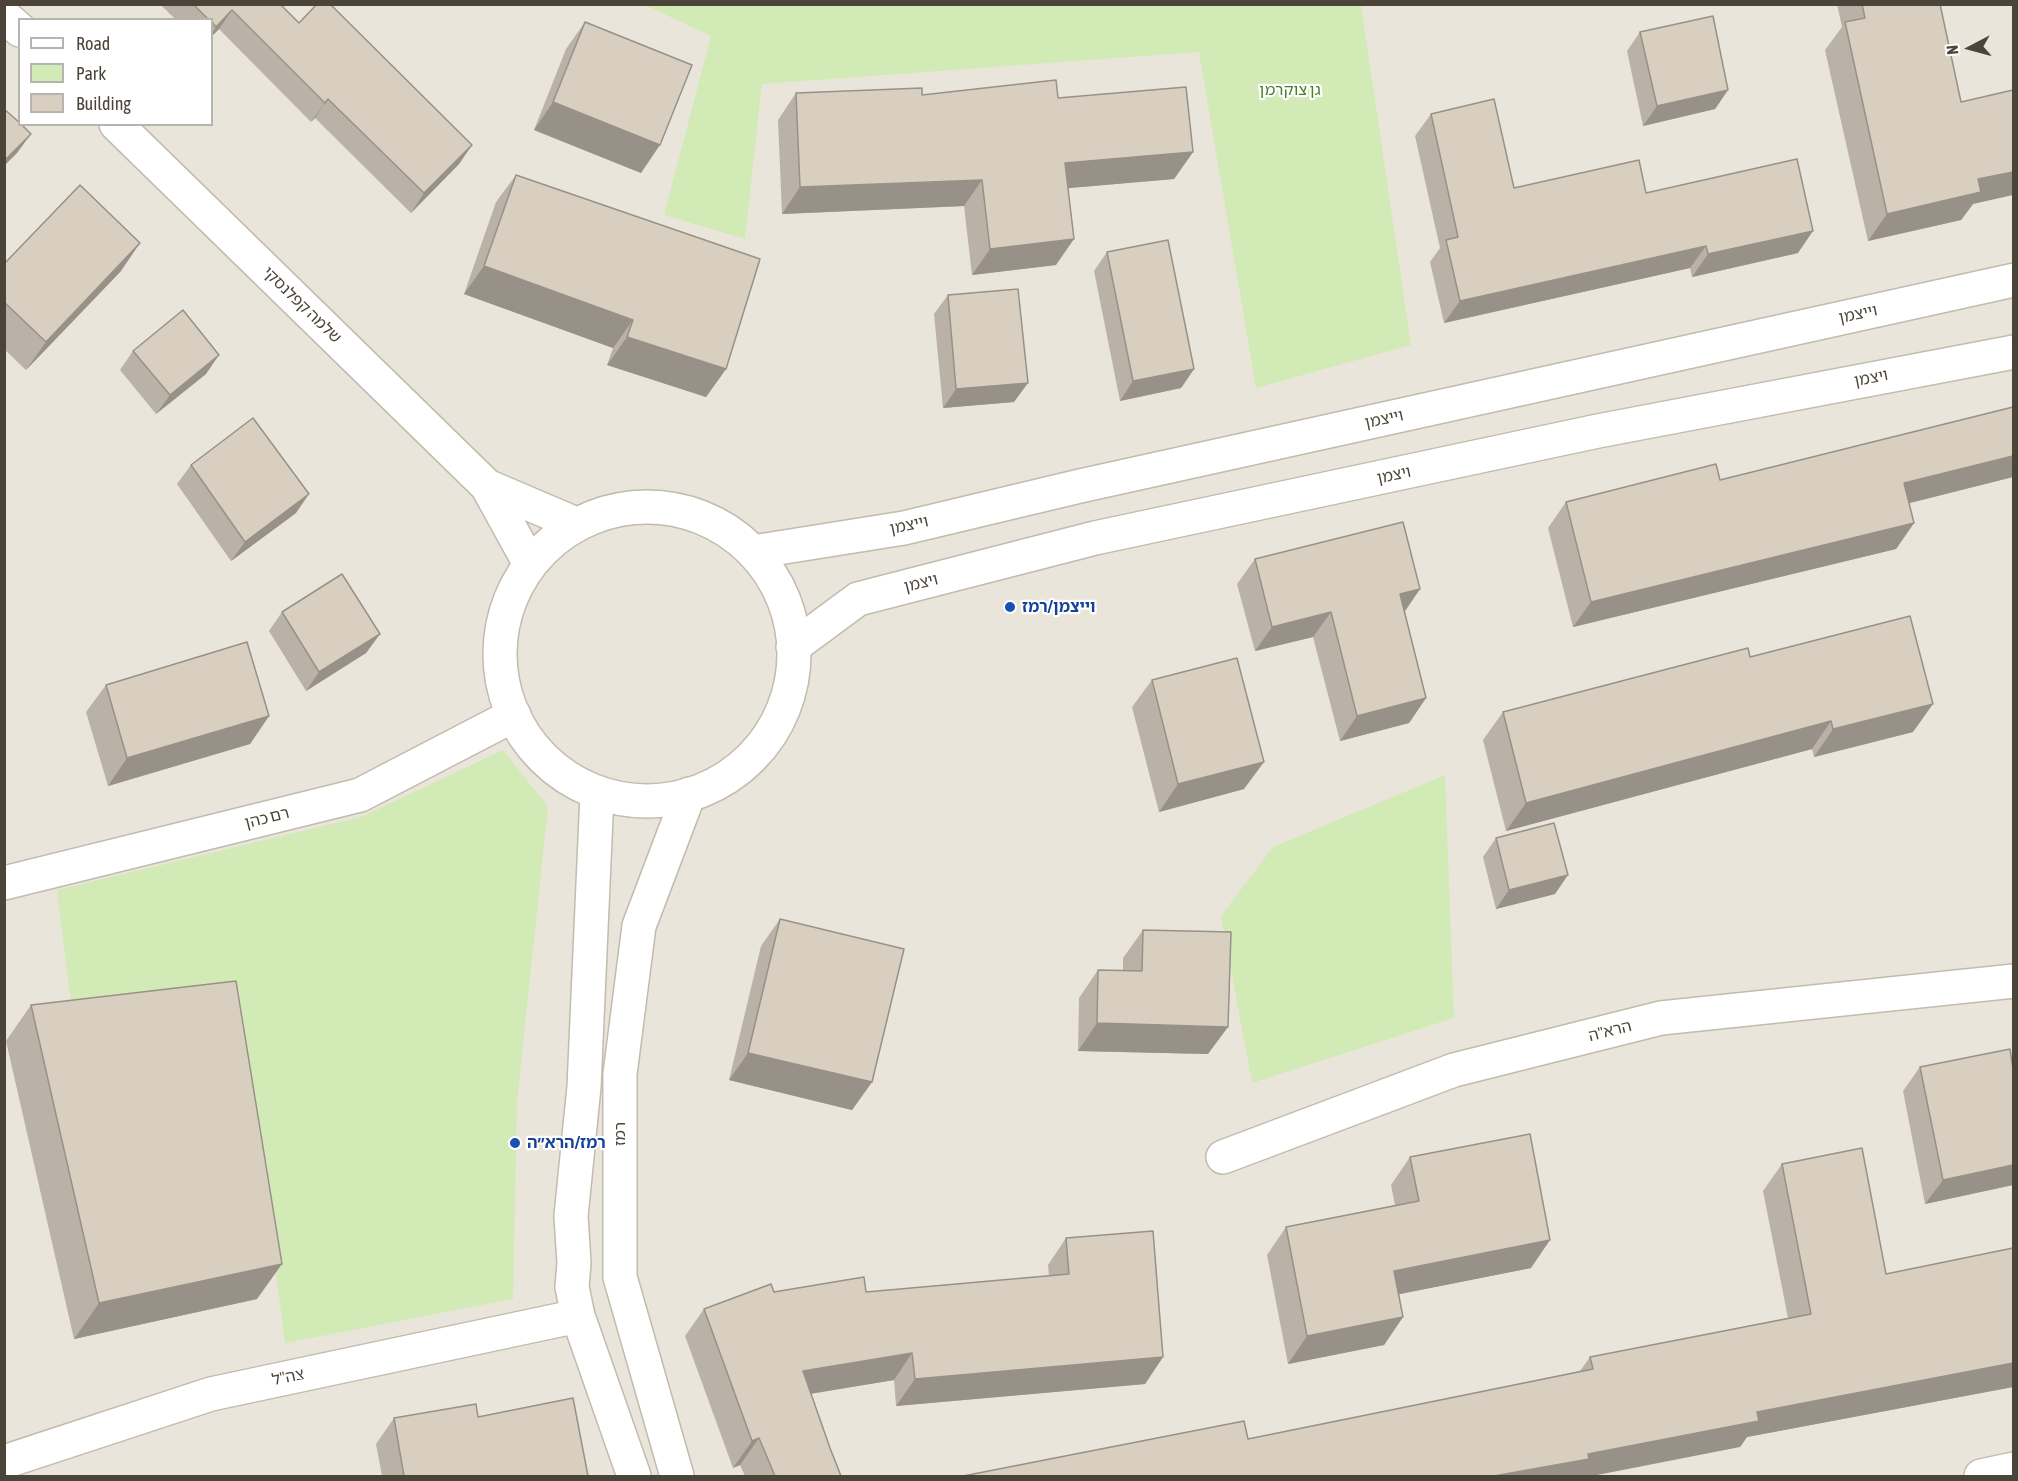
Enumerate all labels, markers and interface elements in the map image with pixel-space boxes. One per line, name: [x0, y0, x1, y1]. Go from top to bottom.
legend: [18, 18, 213, 126]
north arrow: [1940, 18, 2000, 78]
text: Road: [76, 33, 110, 54]
text: N: [1943, 44, 1962, 56]
text: Park: [76, 63, 106, 84]
park label: גן צוקרמן: [1259, 80, 1321, 100]
text: Building: [76, 93, 131, 114]
street label: שלמה קפלנסקי: [259, 263, 345, 347]
street label: וייצמן: [1837, 301, 1879, 327]
street label: ויצמן: [1852, 365, 1890, 391]
street label: וייצמן: [1363, 406, 1405, 432]
street label: ויצמן: [1375, 462, 1413, 488]
street label: וייצמן: [888, 512, 930, 538]
street label: ויצמן: [902, 570, 940, 596]
place label: וייצמן/רמז: [1022, 597, 1095, 617]
marker: וייצמן/רמז: [1003, 600, 1017, 614]
street label: רם כהן: [243, 803, 291, 833]
street label: הרא"ה: [1586, 1016, 1634, 1046]
street label: רמז: [610, 1122, 630, 1146]
place label: רמז/הרא״ה: [527, 1133, 606, 1153]
marker: רמז/הרא״ה: [508, 1136, 522, 1150]
street label: צה"ל: [270, 1364, 306, 1390]

